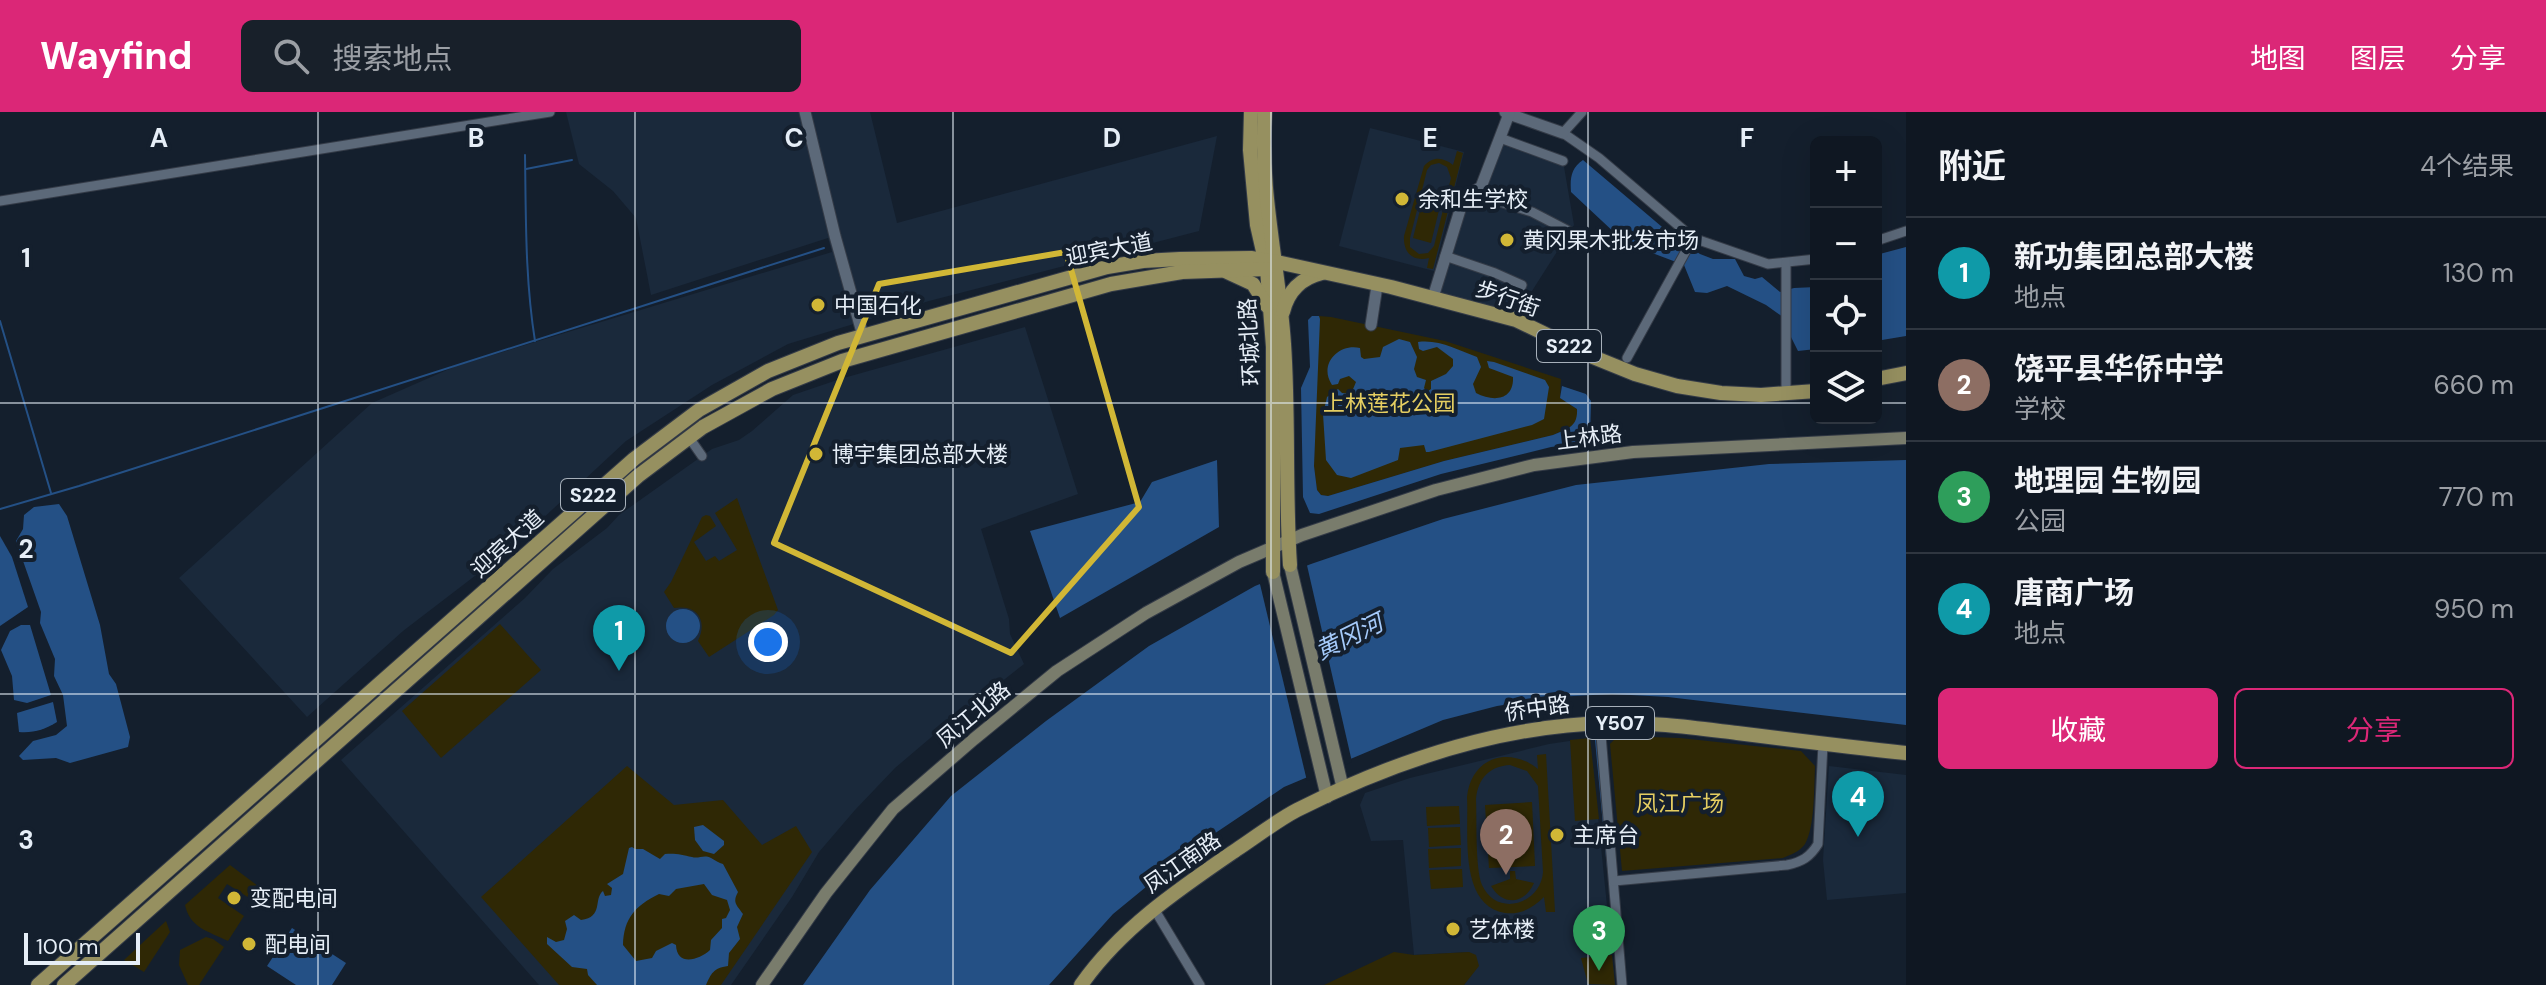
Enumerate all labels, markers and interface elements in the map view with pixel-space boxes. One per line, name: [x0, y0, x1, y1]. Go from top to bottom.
search box: [241, 20, 801, 92]
text: Wayfind: [40, 31, 193, 81]
icon: search: [269, 34, 313, 78]
text: 搜索地点: [333, 39, 453, 78]
text: 地图: [2250, 40, 2306, 77]
text: 图层: [2350, 40, 2406, 77]
text: 分享: [2450, 40, 2506, 77]
text: A: [150, 121, 168, 155]
text: B: [468, 121, 484, 155]
text: C: [784, 121, 804, 155]
text: D: [1103, 121, 1121, 155]
text: E: [1422, 121, 1438, 155]
text: F: [1740, 121, 1754, 155]
map controls: [1810, 136, 1882, 424]
button: +: [1810, 136, 1882, 208]
text: 附近: [1938, 144, 2006, 189]
text: 4个结果: [2420, 149, 2514, 183]
place label: 余和生学校: [1418, 185, 1528, 214]
marker: 余和生学校: [1393, 190, 1411, 208]
button: −: [1810, 208, 1882, 280]
place label: 黄冈果木批发市场: [1523, 226, 1699, 255]
street label: 迎宾大道: [1063, 227, 1155, 272]
marker: 黄冈果木批发市场: [1498, 231, 1516, 249]
text: 新功集团总部大楼: [2014, 237, 2254, 276]
text: 1: [21, 241, 31, 275]
text: 1: [1959, 256, 1969, 290]
text: 130 m: [2443, 256, 2514, 290]
street label: 步行街: [1472, 274, 1544, 323]
button: locate: [1810, 280, 1882, 352]
text: 地点: [2014, 280, 2066, 314]
place label: 中国石化: [834, 291, 922, 320]
marker: 中国石化: [809, 296, 827, 314]
street label: 环城北路: [1233, 297, 1266, 387]
road number: S222: [1537, 330, 1601, 362]
text: 饶平县华侨中学: [2014, 349, 2224, 388]
button: layers: [1810, 352, 1882, 424]
text: 2: [1956, 368, 1972, 402]
text: 660 m: [2433, 368, 2514, 402]
park label: 上林莲花公园: [1323, 389, 1455, 418]
text: 学校: [2014, 392, 2066, 426]
street label: 上林路: [1555, 419, 1624, 456]
place label: 博宇集团总部大楼: [832, 440, 1008, 469]
marker: 博宇集团总部大楼: [807, 445, 825, 463]
text: 地理园 生物园: [2014, 461, 2201, 500]
road number: S222: [561, 479, 625, 511]
text: 3: [1956, 480, 1972, 514]
text: 770 m: [2439, 480, 2514, 514]
street label: 迎宾大道: [465, 503, 550, 584]
text: 公园: [2014, 504, 2066, 538]
text: 2: [18, 532, 34, 566]
text: 唐商广场: [2014, 573, 2134, 612]
text: 4: [1956, 592, 1972, 626]
text: 950 m: [2434, 592, 2514, 626]
pin: 1: [593, 605, 645, 671]
water label: 黄冈河: [1310, 605, 1392, 666]
text: 地点: [2014, 616, 2066, 650]
your location: [748, 622, 788, 662]
street label: 凤江北路: [930, 675, 1016, 754]
button: 收藏: [1938, 688, 2218, 769]
button: 分享: [2234, 688, 2514, 769]
street label: 侨中路: [1502, 690, 1572, 727]
road number: Y507: [1586, 707, 1654, 739]
pin: 4: [1832, 771, 1884, 837]
park label: 凤江广场: [1636, 789, 1724, 818]
pin: 2: [1480, 809, 1532, 875]
place label: 主席台: [1573, 821, 1639, 850]
text: 3: [18, 823, 34, 857]
street label: 凤江南路: [1138, 825, 1227, 900]
marker: 主席台: [1548, 826, 1566, 844]
place label: 变配电间: [250, 884, 338, 913]
marker: 变配电间: [225, 889, 243, 907]
pin: 3: [1573, 905, 1625, 971]
place label: 艺体楼: [1469, 915, 1535, 944]
marker: 艺体楼: [1444, 920, 1462, 938]
scale bar: [24, 929, 140, 965]
place label: 配电间: [265, 930, 331, 959]
text: 100 m: [36, 932, 98, 961]
marker: 配电间: [240, 935, 258, 953]

